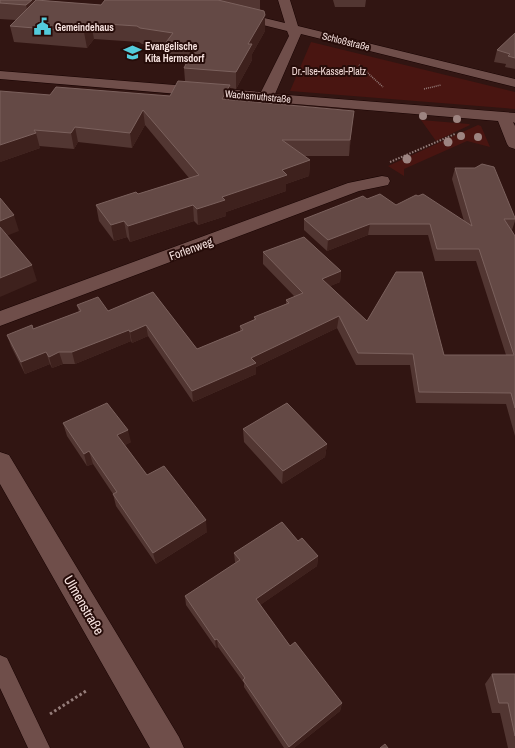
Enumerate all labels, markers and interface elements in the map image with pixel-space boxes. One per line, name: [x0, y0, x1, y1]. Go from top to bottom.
public building icon: Gemeindehaus: [32, 17, 52, 37]
place label: Gemeindehaus: [55, 21, 114, 34]
street label: Schloßstraße: [321, 29, 372, 54]
place label: Evangelische Kita Hermsdorf: [145, 40, 204, 65]
school or university icon: Evangelische Kita Hermsdorf: [122, 42, 142, 62]
park label: Dr.-Ilse-Kassel-Platz: [292, 65, 366, 78]
street label: Wachsmuthstraße: [224, 87, 292, 106]
street label: Forlenweg: [167, 234, 216, 264]
street label: Ulmenstraße: [60, 572, 108, 638]

